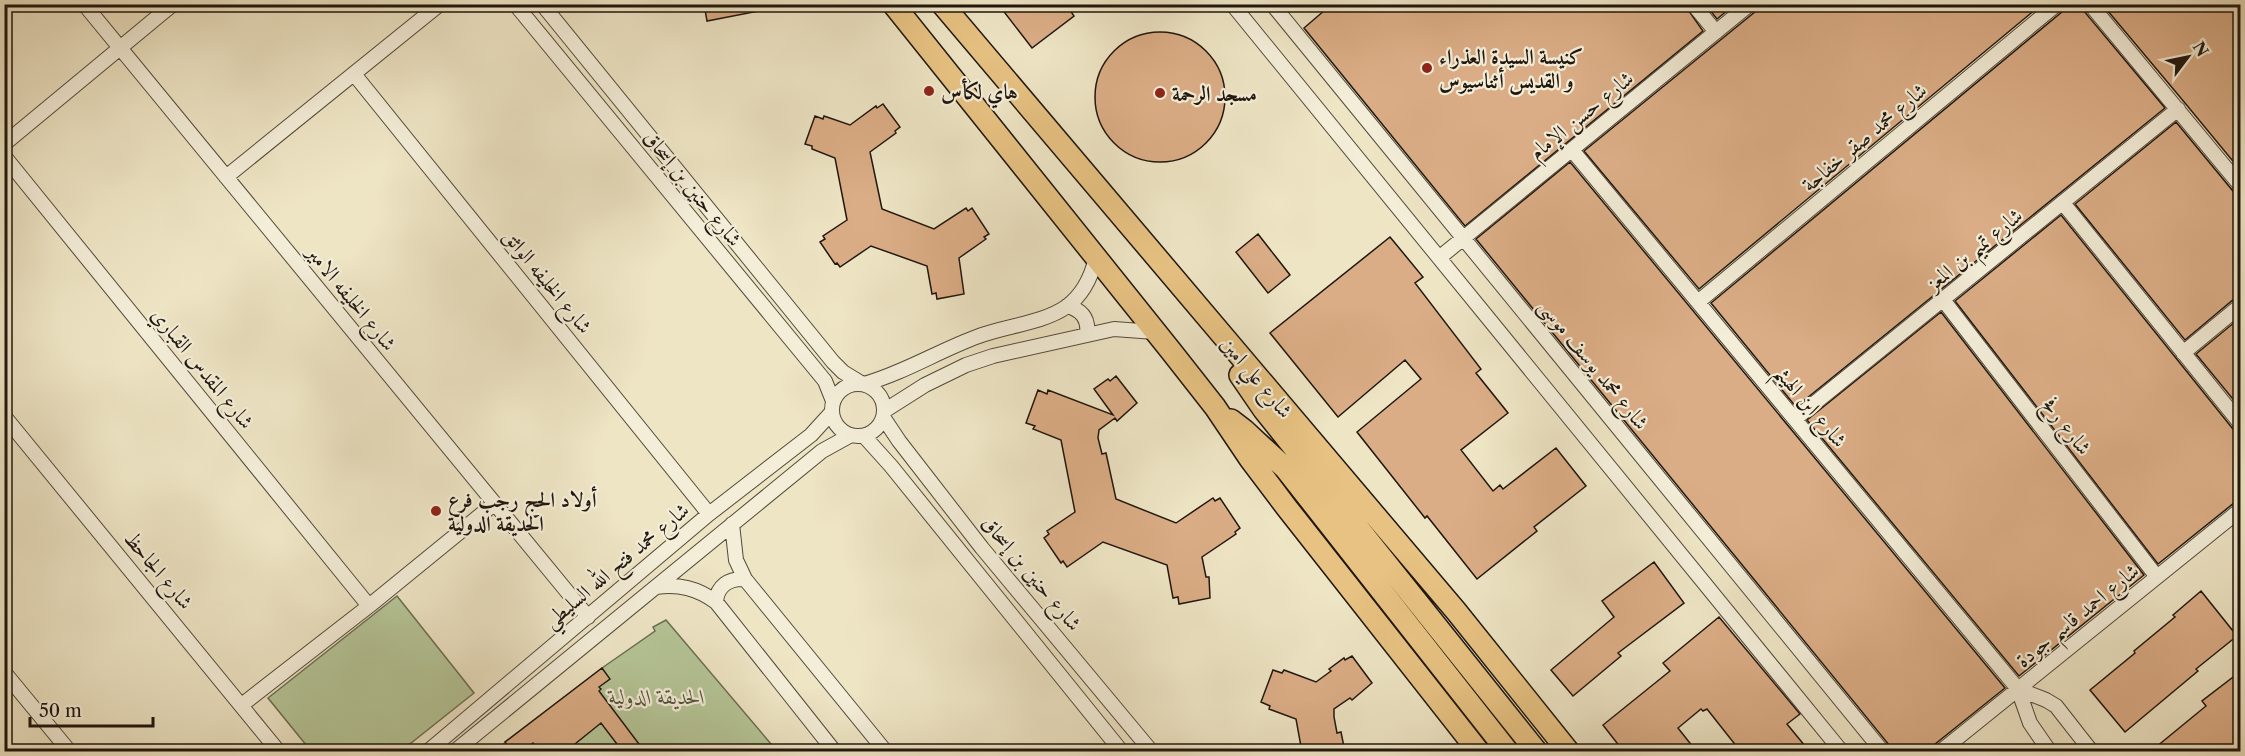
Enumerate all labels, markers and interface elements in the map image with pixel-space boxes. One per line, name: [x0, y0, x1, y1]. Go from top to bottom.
north arrow: [2158, 27, 2218, 87]
text: N: [2189, 38, 2213, 60]
place label: كنيسة السيدة العذراء و القديس أثناسيوس: [1439, 44, 1583, 95]
marker: كنيسة السيدة العذراء و القديس أثناسيوس: [1420, 61, 1434, 75]
street label: شارع حسن الإمام: [1524, 65, 1642, 169]
street label: شارع محمد صقر خفاجة: [1796, 77, 1935, 201]
place label: هاي لكأس: [941, 78, 1018, 109]
place label: مسجد الرحمة: [1172, 81, 1257, 106]
marker: هاي لكأس: [922, 84, 936, 98]
marker: مسجد الرحمة: [1153, 86, 1167, 100]
street label: شارع حنين بن إسحاق: [634, 125, 747, 255]
street label: شارع تميم بن المعز: [1919, 203, 2033, 304]
street label: شارع الخليفه الواثق: [494, 224, 598, 342]
street label: شارع الخليفه الامير: [296, 239, 402, 360]
street label: شارع محمد يوسف موسى: [1529, 294, 1654, 438]
street label: شارع المقدس القباري: [142, 302, 260, 437]
street label: شارع علي امين: [1210, 331, 1298, 428]
street label: شارع ابن الهيثم: [1763, 360, 1852, 458]
street label: شارع رفح: [2032, 392, 2097, 463]
place label: أولاد الحج رجب فرع الحديقة الدولية: [448, 486, 597, 537]
street label: شارع محمد فتح الله السليطي: [536, 494, 699, 639]
marker: أولاد الحج رجب فرع الحديقة الدولية: [429, 504, 443, 518]
street label: شارع حنين بن إسحاق: [972, 510, 1087, 639]
street label: شارع الجاحظ: [115, 526, 199, 618]
street label: شارع احمد قاسم جودة: [2010, 558, 2149, 679]
park label: الحديقة الدولية: [607, 684, 705, 710]
scale bar: [30, 690, 153, 728]
text: 50 m: [39, 700, 82, 722]

